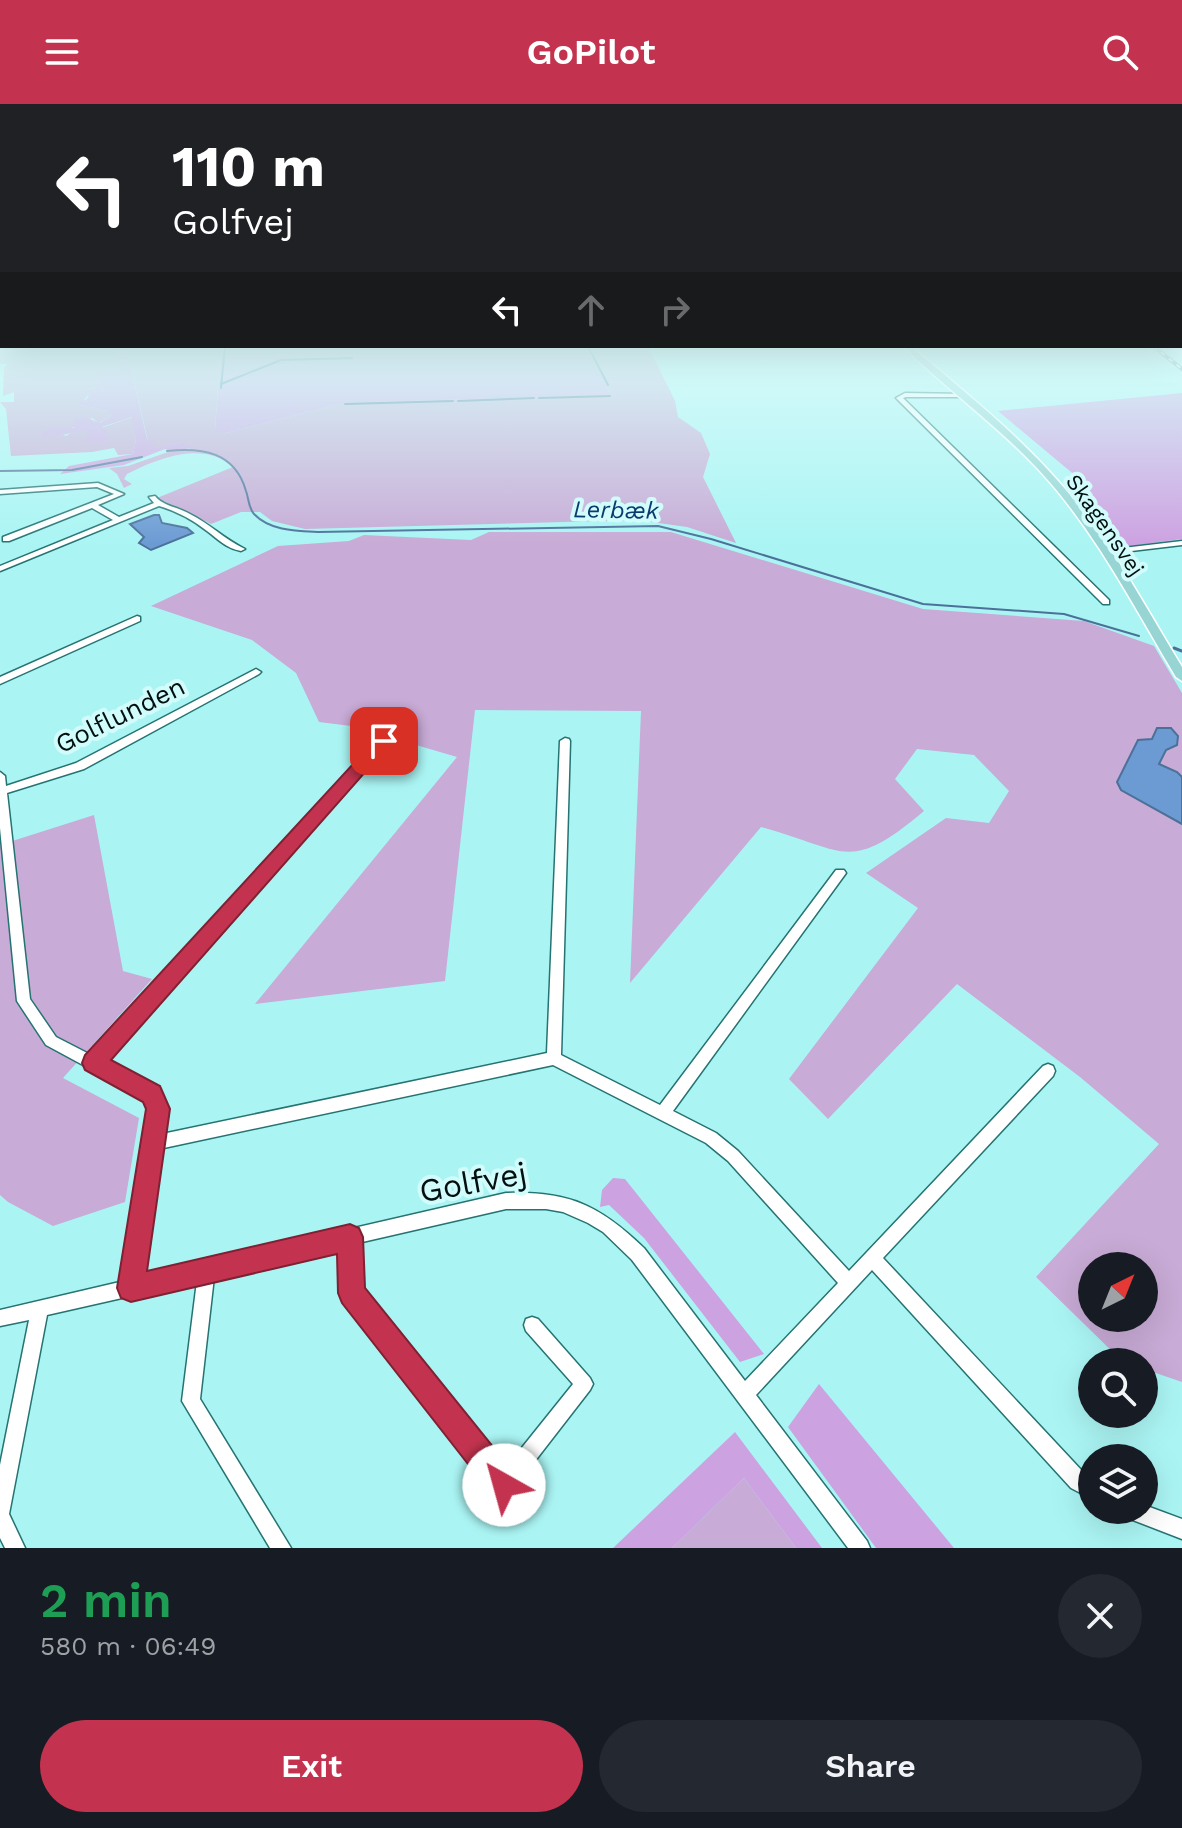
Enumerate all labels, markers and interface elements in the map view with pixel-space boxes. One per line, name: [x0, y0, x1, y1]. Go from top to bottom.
icon: menu: [40, 30, 84, 74]
icon: search: [1098, 30, 1142, 74]
text: GoPilot: [526, 31, 656, 73]
text: 110 m: [172, 134, 325, 200]
icon: left: [40, 136, 144, 240]
text: Golfvej: [172, 201, 294, 243]
icon: left: [485, 288, 529, 332]
icon: ahead: [569, 288, 613, 332]
icon: right: [653, 288, 697, 332]
street label: Skagensvej: [1061, 469, 1149, 581]
water label: Lerbæk: [573, 495, 660, 525]
street label: Golflunden: [50, 671, 190, 759]
pin: [350, 707, 418, 775]
icon: arrive: [362, 719, 406, 763]
street label: Golfvej: [416, 1154, 530, 1210]
north arrow: [1078, 1252, 1158, 1332]
map controls: [1078, 1252, 1158, 1524]
button: search: [1078, 1348, 1158, 1428]
position arrow: [462, 1443, 546, 1527]
button: layers: [1078, 1444, 1158, 1524]
text: 2 min: [40, 1572, 172, 1629]
button: close: [1058, 1574, 1142, 1658]
text: 580 m · 06:49: [40, 1631, 216, 1661]
button: Exit: [40, 1720, 583, 1812]
button: Share: [599, 1720, 1142, 1812]

